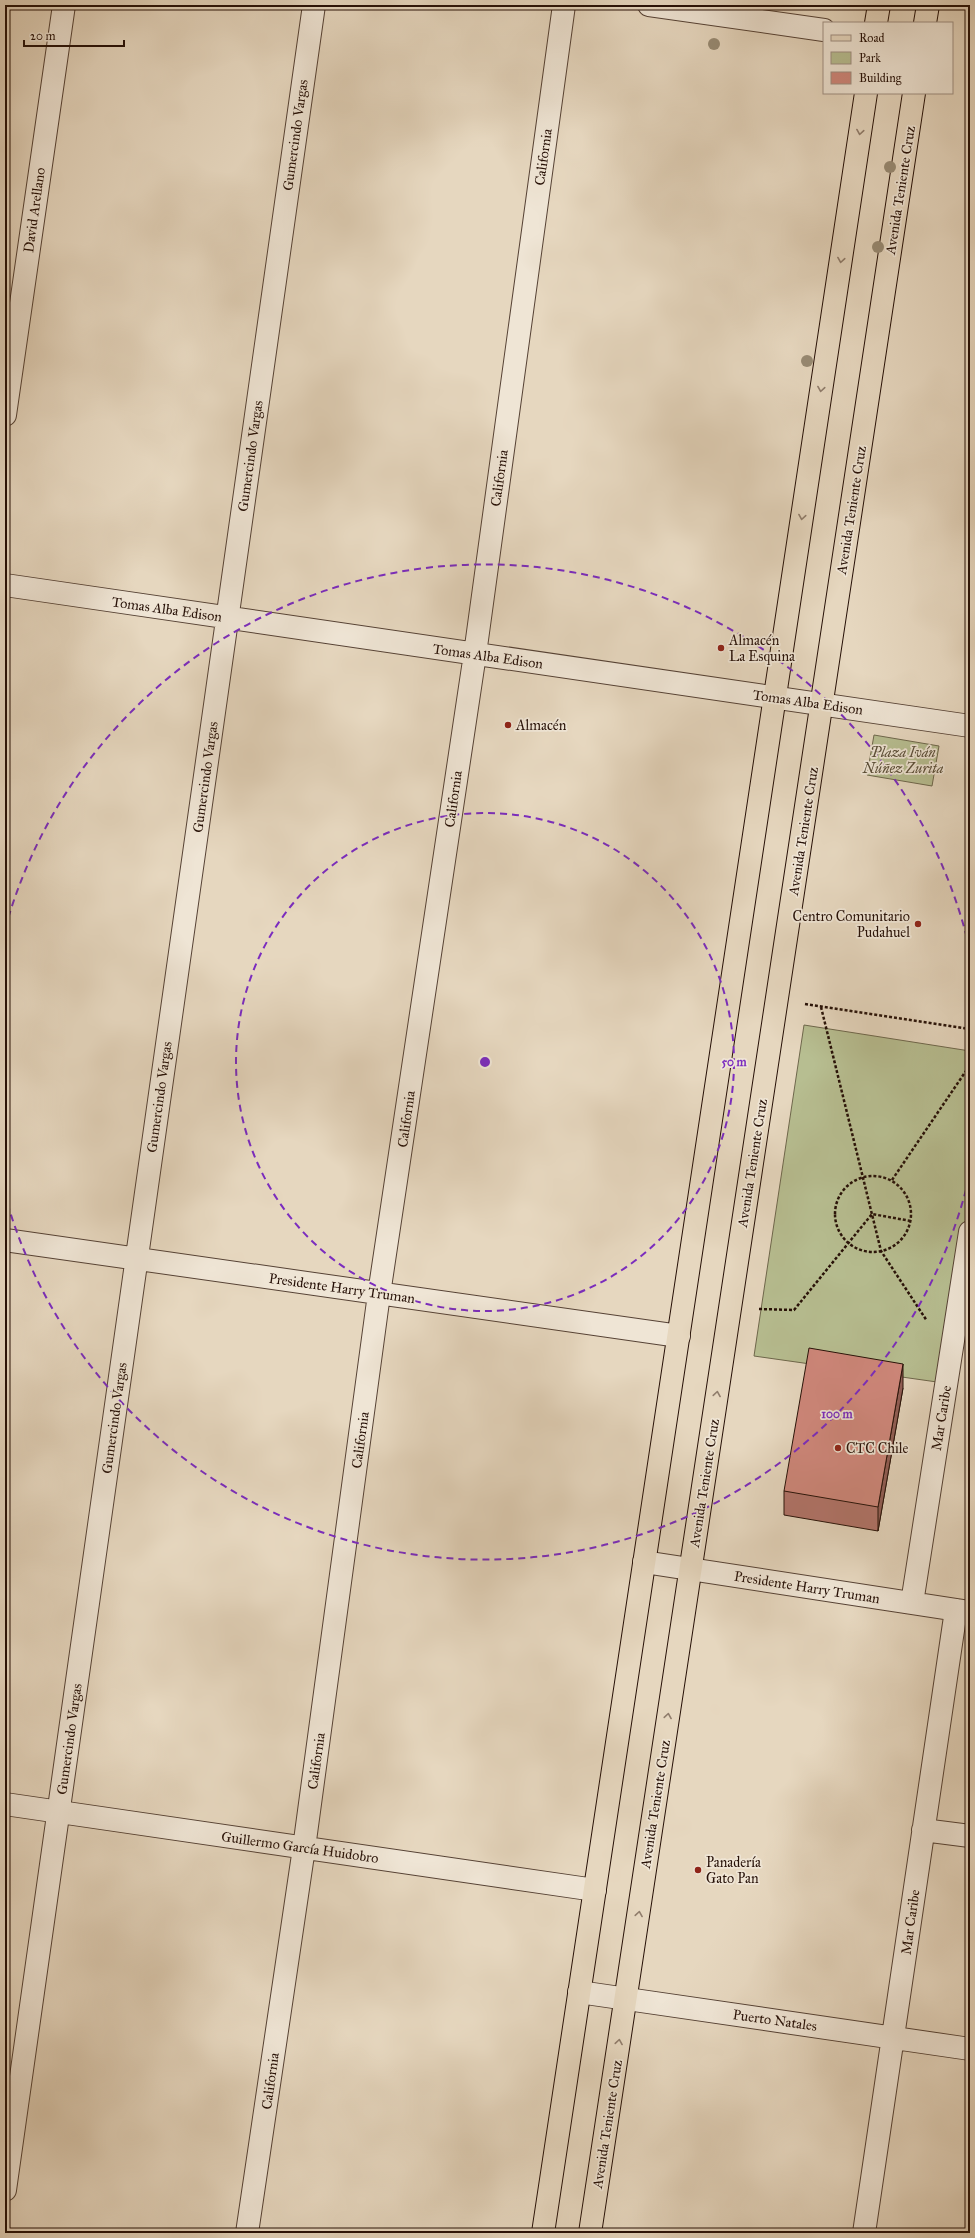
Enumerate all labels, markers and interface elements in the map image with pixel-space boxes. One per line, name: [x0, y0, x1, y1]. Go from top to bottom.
scale bar: [24, 22, 124, 48]
legend: [823, 22, 953, 94]
text: 20 m: [30, 29, 56, 43]
text: Road: [859, 31, 885, 45]
text: Park: [859, 51, 881, 65]
text: Building: [859, 71, 902, 86]
street label: Gumercindo Vargas: [279, 78, 312, 192]
street label: Avenida Teniente Cruz: [882, 124, 919, 257]
street label: California: [531, 127, 556, 187]
one-way arrow: [856, 128, 865, 135]
street label: David Arellano: [20, 166, 49, 254]
one-way arrow: [837, 257, 846, 263]
one-way arrow: [817, 386, 826, 392]
street label: Gumercindo Vargas: [234, 399, 267, 513]
street label: Avenida Teniente Cruz: [833, 444, 870, 577]
street label: California: [487, 448, 512, 508]
one-way arrow: [798, 514, 807, 520]
street label: Tomas Alba Edison: [111, 593, 224, 626]
place label: Almacén La Esquina: [728, 632, 795, 666]
street label: Tomas Alba Edison: [432, 640, 545, 673]
marker: Almacén La Esquina: [716, 643, 726, 653]
street label: Tomas Alba Edison: [752, 686, 865, 719]
place label: Almacén: [515, 717, 567, 734]
street label: Gumercindo Vargas: [189, 720, 222, 834]
marker: Almacén: [503, 720, 513, 730]
park label: Plaza Iván Núñez Zurita: [862, 744, 944, 777]
street label: Avenida Teniente Cruz: [785, 765, 822, 898]
street label: California: [441, 769, 466, 829]
place label: Centro Comunitario Pudahuel: [793, 908, 910, 941]
marker: Centro Comunitario Pudahuel: [913, 919, 923, 929]
street label: Gumercindo Vargas: [143, 1040, 176, 1154]
centre of rings: [478, 1055, 492, 1069]
text: 50 m: [721, 1055, 748, 1069]
street label: California: [394, 1089, 419, 1149]
street label: Avenida Teniente Cruz: [734, 1097, 771, 1230]
street label: Presidente Harry Truman: [268, 1270, 417, 1307]
street label: Gumercindo Vargas: [98, 1361, 131, 1475]
street label: Mar Caribe: [928, 1384, 955, 1452]
one-way arrow: [712, 1391, 721, 1397]
text: 100 m: [821, 1407, 854, 1421]
street label: California: [348, 1410, 373, 1470]
street label: Avenida Teniente Cruz: [686, 1417, 723, 1550]
place label: CTC Chile: [846, 1440, 909, 1457]
marker: CTC Chile: [833, 1443, 843, 1453]
street label: Presidente Harry Truman: [733, 1568, 881, 1607]
street label: Gumercindo Vargas: [53, 1682, 86, 1796]
one-way arrow: [664, 1713, 672, 1719]
street label: California: [304, 1731, 329, 1791]
street label: Avenida Teniente Cruz: [637, 1738, 674, 1871]
street label: Guillermo García Huidobro: [220, 1828, 380, 1867]
place label: Panadería Gato Pan: [706, 1854, 761, 1887]
marker: Panadería Gato Pan: [693, 1865, 703, 1875]
street label: Mar Caribe: [898, 1888, 924, 1956]
one-way arrow: [634, 1911, 642, 1917]
street label: Puerto Natales: [732, 2006, 818, 2035]
one-way arrow: [614, 2039, 623, 2045]
street label: California: [258, 2051, 283, 2111]
street label: Avenida Teniente Cruz: [589, 2058, 626, 2191]

